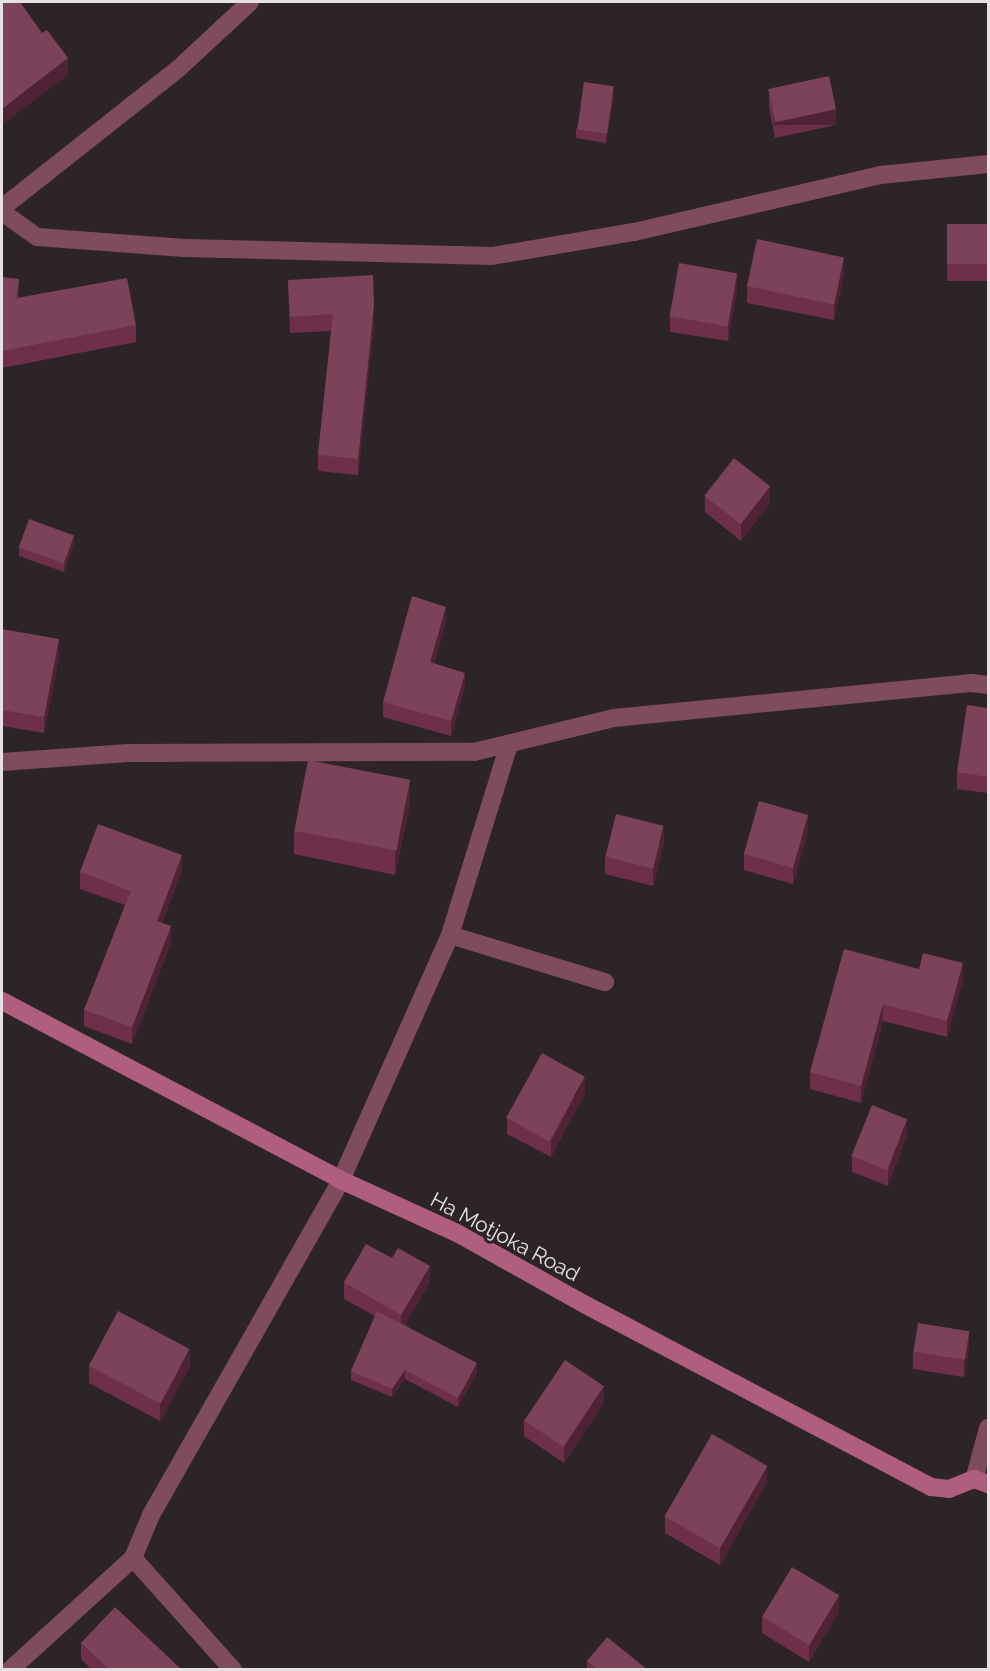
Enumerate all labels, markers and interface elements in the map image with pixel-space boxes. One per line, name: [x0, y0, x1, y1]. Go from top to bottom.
street label: Ha Motjoka Road: [426, 1187, 584, 1287]

